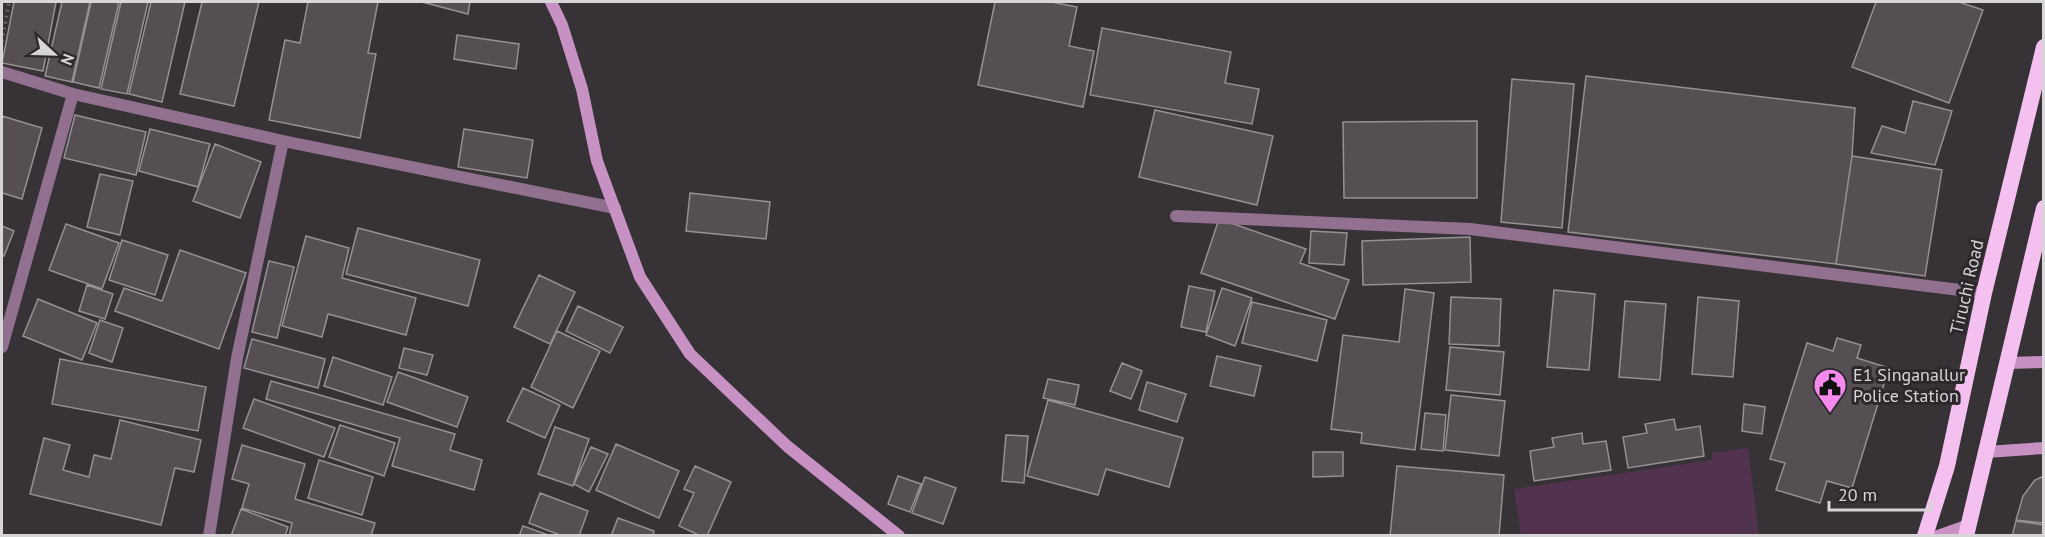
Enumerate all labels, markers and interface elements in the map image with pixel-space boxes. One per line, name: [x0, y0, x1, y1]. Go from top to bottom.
north arrow: [24, 24, 84, 84]
text: N: [57, 51, 79, 68]
street label: Tiruchi Road: [1944, 237, 1989, 336]
place label: E1 Singanallur Police Station: [1853, 363, 1965, 407]
public building icon: E1 Singanallur Police Station: [1812, 367, 1848, 414]
scale bar: [1829, 474, 1931, 512]
text: 20 m: [1838, 483, 1877, 506]

